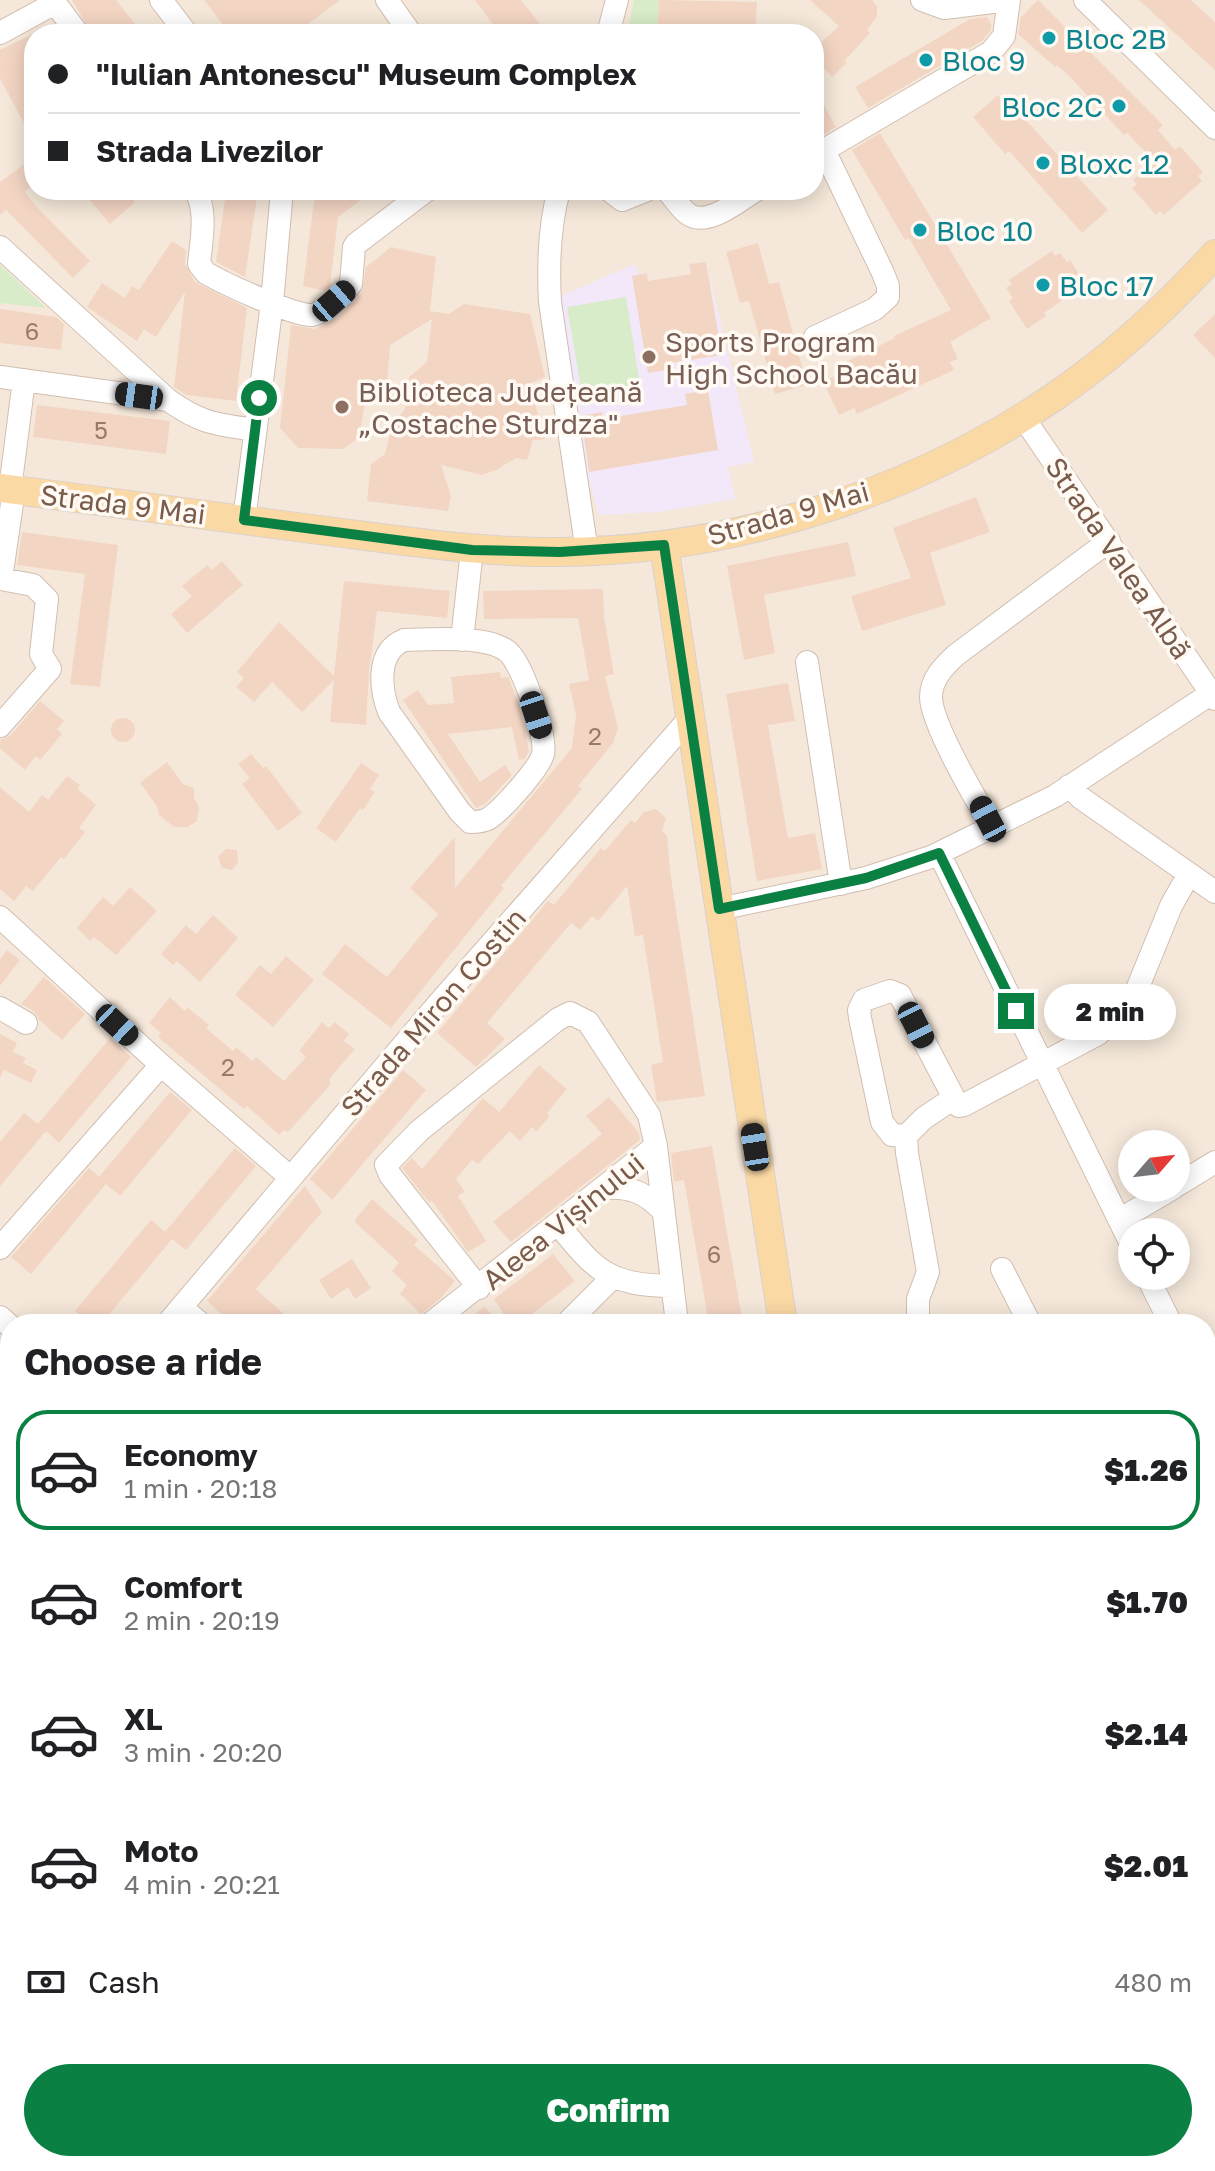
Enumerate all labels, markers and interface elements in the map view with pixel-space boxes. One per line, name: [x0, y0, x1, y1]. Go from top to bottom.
place label: Bloc 2B: [1065, 22, 1167, 55]
marker: Bloc 2B: [1040, 29, 1058, 47]
place label: Bloc 9: [942, 44, 1025, 77]
marker: Bloc 9: [917, 51, 935, 69]
text: "Iulian Antonescu" Museum Complex: [96, 56, 637, 92]
place label: Bloc 2C: [1001, 90, 1103, 123]
marker: Bloc 2C: [1110, 97, 1128, 115]
text: Strada Livezilor: [96, 133, 323, 169]
place label: Bloxc 12: [1059, 147, 1170, 180]
marker: Bloxc 12: [1034, 154, 1052, 172]
place label: Bloc 10: [936, 214, 1033, 247]
marker: Bloc 10: [911, 221, 929, 239]
place label: Bloc 17: [1059, 269, 1154, 302]
car: [308, 276, 360, 326]
marker: Bloc 17: [1034, 276, 1052, 294]
house number: 6: [25, 316, 39, 345]
place label: Sports Program High School Bacău: [665, 325, 918, 390]
marker: Sports Program High School Bacău: [640, 348, 658, 366]
place label: Biblioteca Județeană „Costache Sturdza": [358, 375, 643, 440]
route start: [241, 380, 277, 416]
car: [114, 381, 164, 411]
marker: Biblioteca Județeană „Costache Sturdza": [333, 398, 351, 416]
house number: 5: [94, 415, 108, 444]
street label: Strada Valea Albă: [1039, 451, 1199, 665]
street label: Strada 9 Mai: [703, 474, 873, 552]
street label: Strada 9 Mai: [38, 477, 208, 531]
car: [517, 688, 555, 742]
house number: 2: [588, 721, 602, 750]
car: [966, 792, 1010, 846]
street label: Strada Miron Costin: [334, 901, 532, 1123]
callout: 2 min: [1044, 983, 1176, 1039]
route end: [998, 993, 1034, 1029]
text: 2 min: [1076, 996, 1144, 1027]
car: [894, 998, 938, 1052]
car: [91, 1000, 143, 1050]
house number: 2: [221, 1052, 235, 1081]
car: [739, 1121, 771, 1173]
north arrow: [1118, 1130, 1190, 1202]
map controls: [1118, 1130, 1190, 1290]
street label: Aleea Vișinului: [476, 1146, 650, 1296]
button: locate: [1118, 1218, 1190, 1290]
house number: 6: [707, 1239, 721, 1268]
text: Choose a ride: [24, 1340, 262, 1383]
icon: car: [28, 1434, 100, 1506]
text: Economy: [124, 1437, 258, 1473]
text: $1.26: [1104, 1452, 1188, 1488]
text: 1 min · 20:18: [124, 1473, 277, 1504]
icon: car: [28, 1566, 100, 1638]
text: Comfort: [124, 1569, 243, 1605]
text: $1.70: [1106, 1584, 1188, 1620]
text: 2 min · 20:19: [124, 1605, 280, 1636]
icon: car: [28, 1698, 100, 1770]
text: XL: [124, 1701, 163, 1737]
text: $2.14: [1105, 1716, 1188, 1752]
text: 3 min · 20:20: [124, 1737, 283, 1768]
icon: car: [28, 1830, 100, 1902]
text: Moto: [124, 1833, 199, 1869]
text: $2.01: [1104, 1848, 1188, 1884]
text: 4 min · 20:21: [124, 1869, 280, 1900]
icon: cash: [24, 1960, 68, 2004]
text: Cash: [88, 1964, 160, 2000]
text: 480 m: [1115, 1967, 1192, 1998]
button: Confirm: [24, 2064, 1192, 2156]

